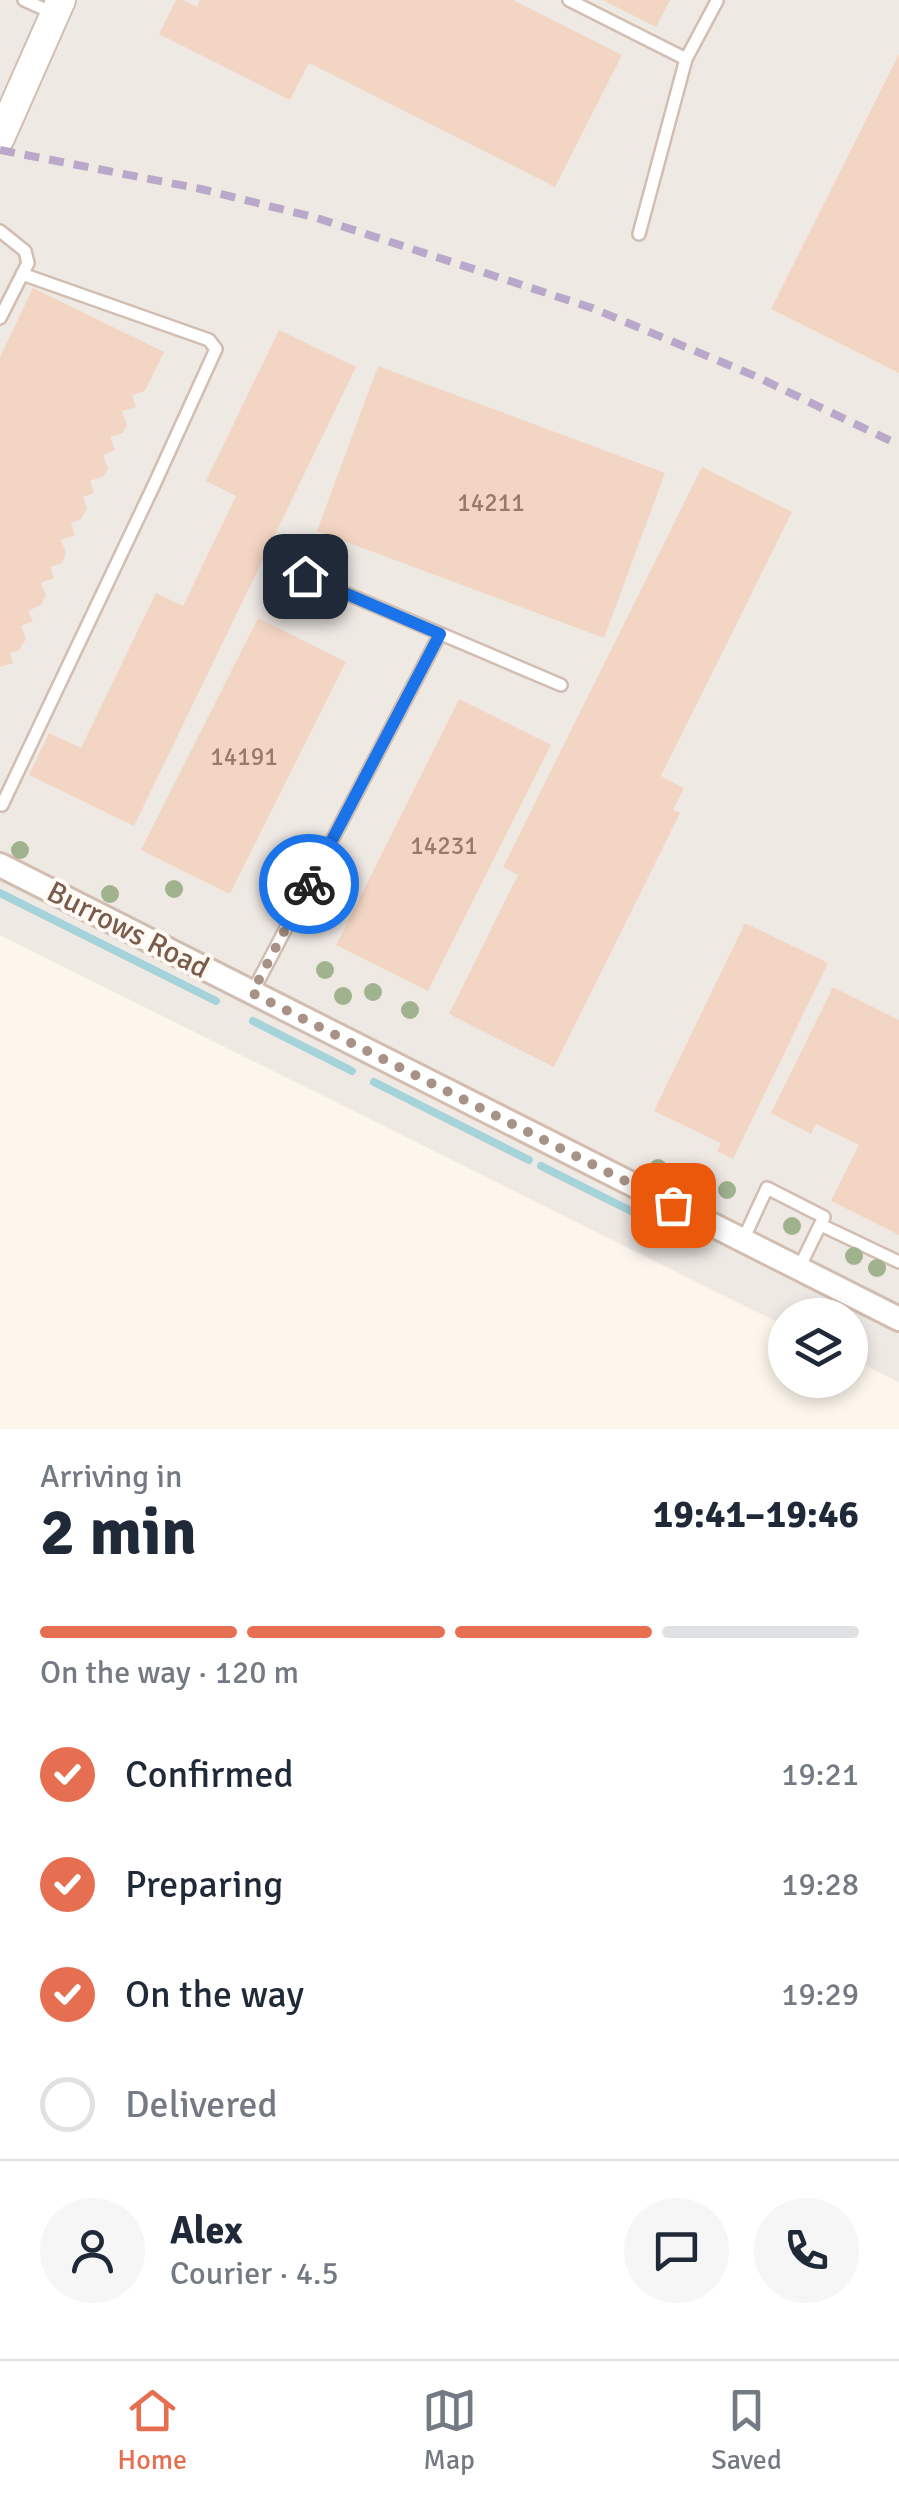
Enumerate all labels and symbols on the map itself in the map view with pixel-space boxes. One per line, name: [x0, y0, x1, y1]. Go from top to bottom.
house number: 14211: [457, 487, 525, 518]
pin: [263, 534, 348, 619]
house number: 14191: [210, 741, 278, 772]
house number: 14231: [410, 830, 478, 861]
courier: [259, 834, 359, 934]
street label: Burrows Road: [41, 873, 215, 987]
pin: [631, 1163, 716, 1248]

